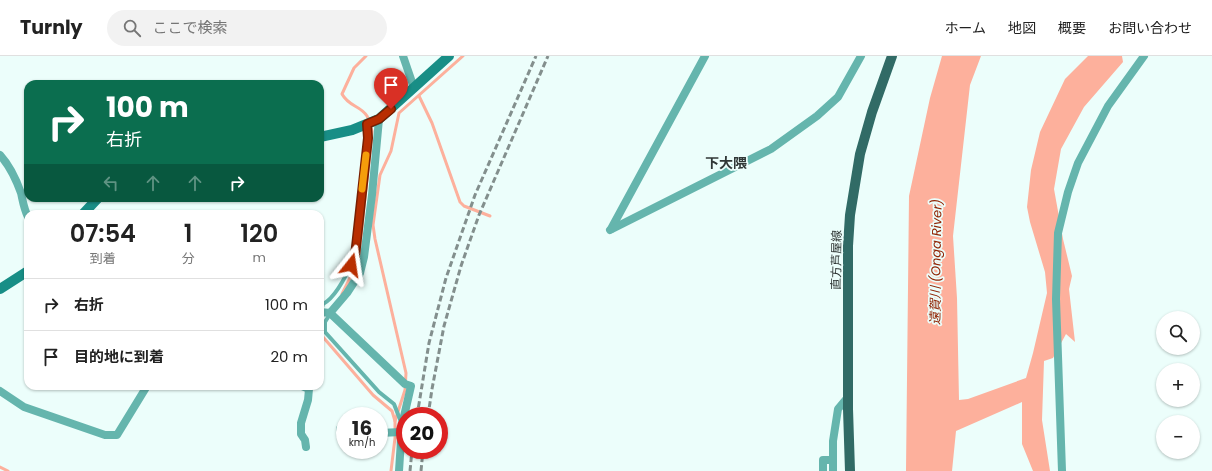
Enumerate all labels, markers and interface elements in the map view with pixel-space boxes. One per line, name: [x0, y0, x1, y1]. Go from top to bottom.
search box: [107, 10, 387, 46]
text: Turnly: [20, 14, 83, 41]
icon: search: [121, 17, 143, 39]
text: ここで検索: [153, 17, 228, 38]
text: ホーム: [944, 18, 986, 38]
text: 地図: [1008, 18, 1036, 38]
text: 概要: [1058, 18, 1086, 38]
text: お問い合わせ: [1108, 18, 1192, 38]
pin: [374, 68, 408, 109]
icon: arrive: [380, 74, 402, 96]
text: 100 m: [106, 88, 189, 127]
icon: right: [40, 96, 92, 148]
text: 右折: [106, 127, 142, 152]
district label: 下大隈: [705, 153, 747, 173]
icon: left: [100, 172, 122, 194]
icon: ahead: [142, 172, 164, 194]
icon: ahead: [184, 172, 206, 194]
icon: right: [226, 172, 248, 194]
water label: 遠賀川 (Onga River): [925, 199, 947, 325]
text: 07:54: [70, 217, 136, 250]
text: 1: [184, 217, 193, 250]
text: 120: [240, 217, 278, 250]
street label: 直方芦屋線: [827, 230, 845, 290]
position arrow: [330, 244, 372, 286]
text: m: [253, 248, 266, 267]
text: 到着: [90, 249, 116, 268]
text: 分: [182, 249, 195, 268]
icon: right: [40, 294, 62, 316]
text: 右折: [74, 294, 104, 315]
text: 100 m: [265, 294, 308, 315]
map controls: [1156, 311, 1200, 459]
button: search: [1156, 311, 1200, 355]
icon: arrive: [40, 346, 62, 368]
text: 目的地に到着: [74, 346, 164, 367]
text: 20 m: [270, 346, 308, 367]
button: +: [1156, 363, 1200, 407]
speed limit sign: 20: [396, 407, 448, 459]
text: 16: [352, 414, 372, 442]
button: −: [1156, 415, 1200, 459]
text: km/h: [349, 435, 375, 450]

